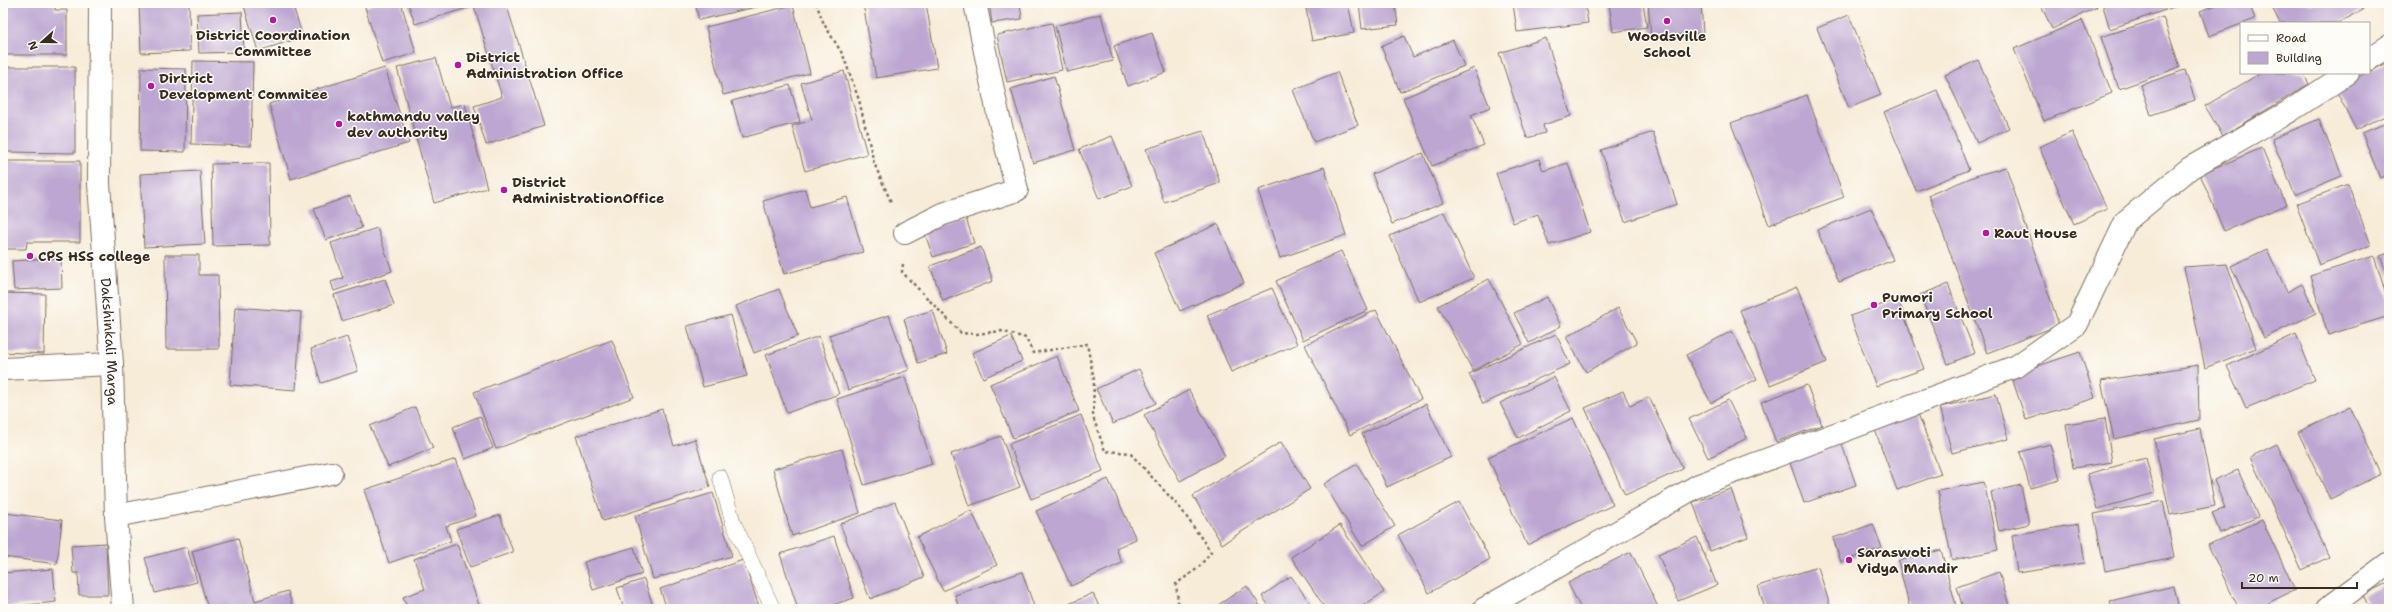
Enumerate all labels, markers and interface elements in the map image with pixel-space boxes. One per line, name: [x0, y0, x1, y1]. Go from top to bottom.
marker: District Coordination Committee: [268, 15, 278, 25]
marker: Woodsville School: [1662, 16, 1672, 26]
north arrow: [22, 22, 62, 62]
legend: [2240, 22, 2370, 74]
place label: District Coordination Committee: [196, 26, 350, 60]
place label: Woodsville School: [1628, 27, 1706, 61]
text: Road: [2276, 30, 2307, 46]
text: N: [24, 38, 42, 52]
place label: District Administration Office: [466, 48, 623, 82]
text: Building: [2276, 50, 2322, 66]
marker: District Administration Office: [453, 60, 463, 70]
place label: Dirtrict Development Commitee: [159, 69, 328, 103]
marker: Dirtrict Development Commitee: [146, 81, 156, 91]
place label: kathmandu valley dev authority: [347, 107, 480, 141]
marker: kathmandu valley dev authority: [334, 119, 344, 129]
place label: District AdministrationOffice: [512, 173, 664, 207]
marker: District AdministrationOffice: [499, 185, 509, 195]
place label: Raut House: [1994, 224, 2078, 242]
marker: Raut House: [1981, 228, 1991, 238]
place label: CPS HSS college: [38, 247, 150, 265]
marker: CPS HSS college: [25, 251, 35, 261]
street label: Dakshinkali Marga: [97, 277, 122, 406]
place label: Pumori Primary School: [1882, 288, 1993, 322]
marker: Pumori Primary School: [1869, 300, 1879, 310]
place label: Saraswoti Vidya Mandir: [1857, 543, 1958, 577]
marker: Saraswoti Vidya Mandir: [1844, 555, 1854, 565]
scale bar: [2242, 564, 2357, 590]
text: 20 m: [2248, 570, 2279, 586]

